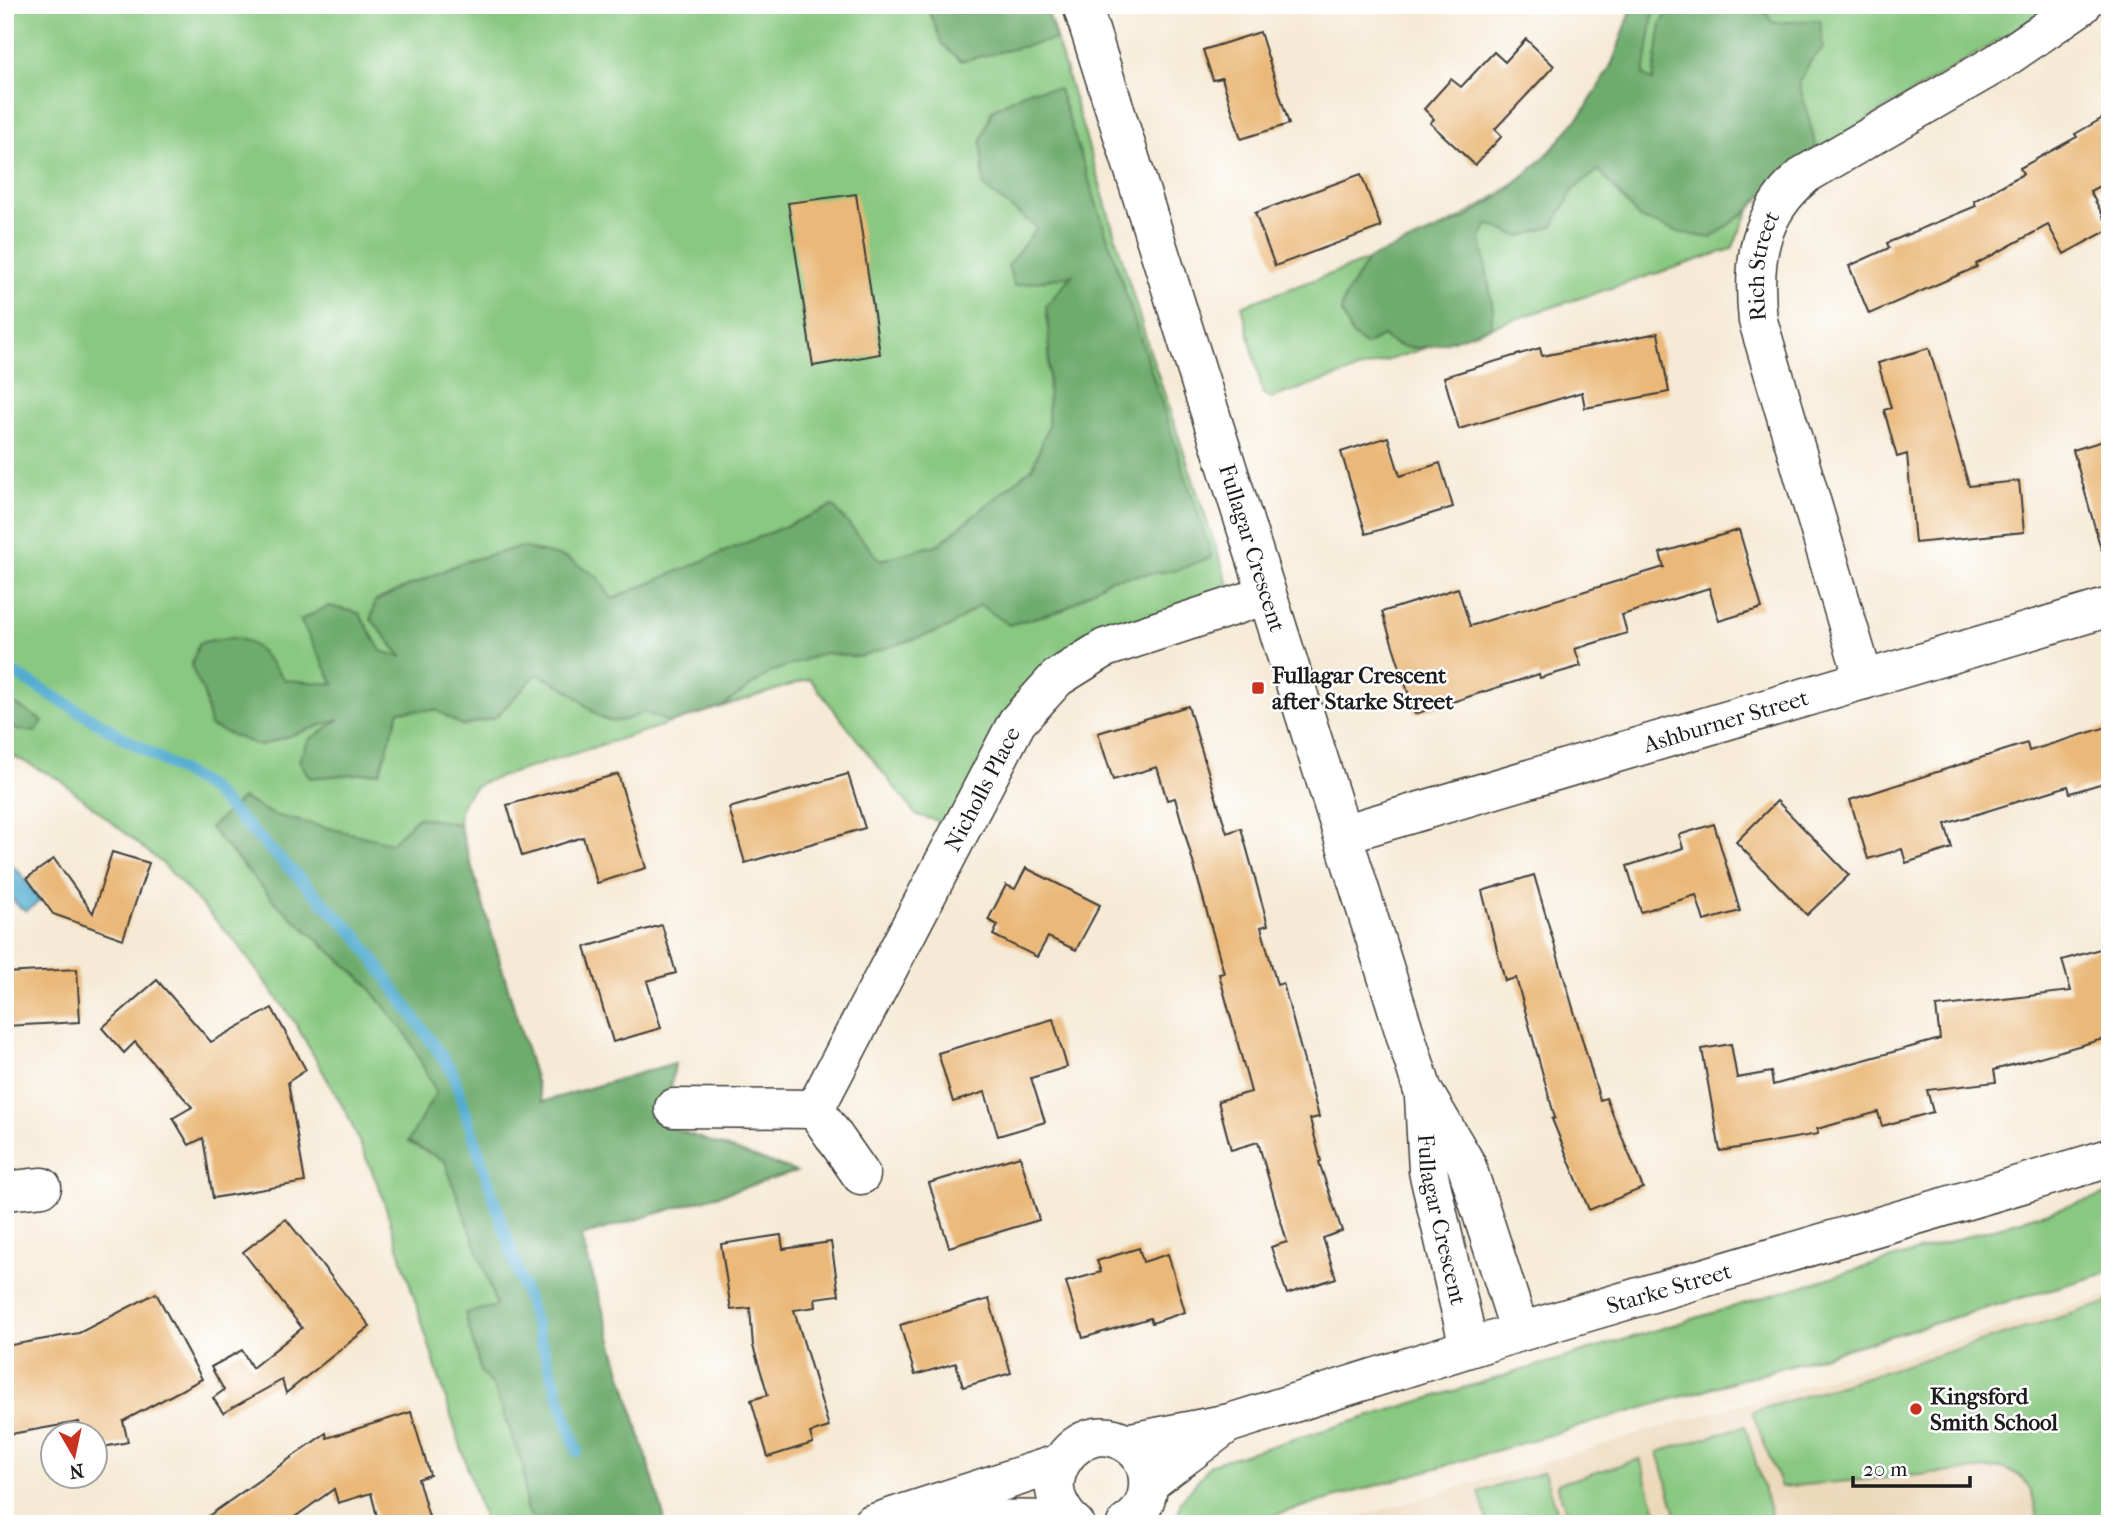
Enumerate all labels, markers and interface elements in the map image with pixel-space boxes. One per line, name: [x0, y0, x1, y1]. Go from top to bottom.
street label: Rich Street: [1742, 206, 1785, 322]
street label: Fullagar Crescent: [1213, 461, 1291, 635]
place label: Fullagar Crescent after Starke Street: [1271, 662, 1454, 715]
marker: Fullagar Crescent after Starke Street: [1250, 680, 1266, 696]
street label: Ashburner Street: [1639, 684, 1811, 758]
street label: Nicholls Place: [938, 722, 1026, 856]
street label: Fullagar Crescent: [1413, 1133, 1472, 1308]
street label: Starke Street: [1603, 1257, 1734, 1319]
place label: Kingsford Smith School: [1930, 1383, 2059, 1436]
marker: Kingsford Smith School: [1908, 1401, 1924, 1417]
north arrow: [38, 1420, 108, 1490]
scale bar: [1853, 1445, 1970, 1489]
text: 20 m: [1863, 1457, 1908, 1481]
text: N: [67, 1459, 85, 1483]

